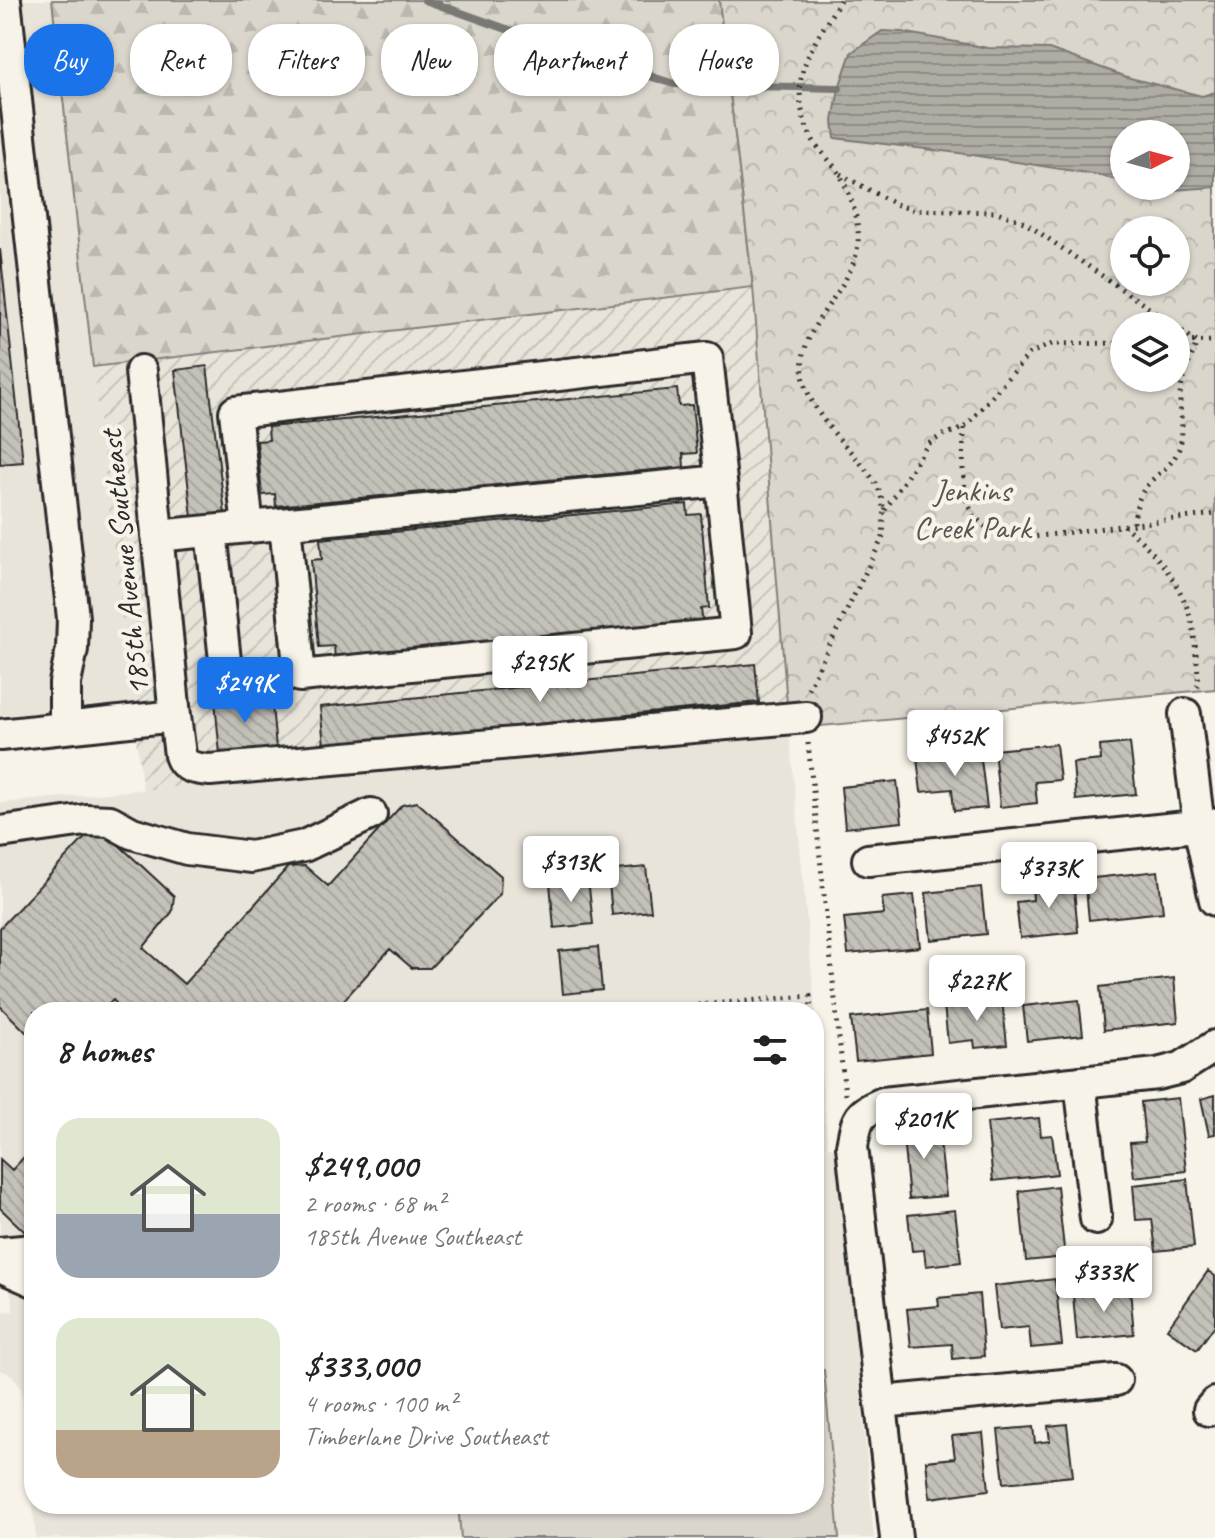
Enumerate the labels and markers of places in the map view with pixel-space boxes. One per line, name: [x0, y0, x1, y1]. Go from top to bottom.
pin: $295K: [484, 636, 596, 704]
pin: $249K: [189, 657, 301, 725]
pin: $452K: [899, 710, 1011, 778]
pin: $313K: [515, 836, 627, 904]
pin: $373K: [993, 842, 1105, 910]
pin: $227K: [921, 955, 1033, 1023]
pin: $201K: [868, 1093, 980, 1161]
pin: $333K: [1048, 1246, 1160, 1314]

